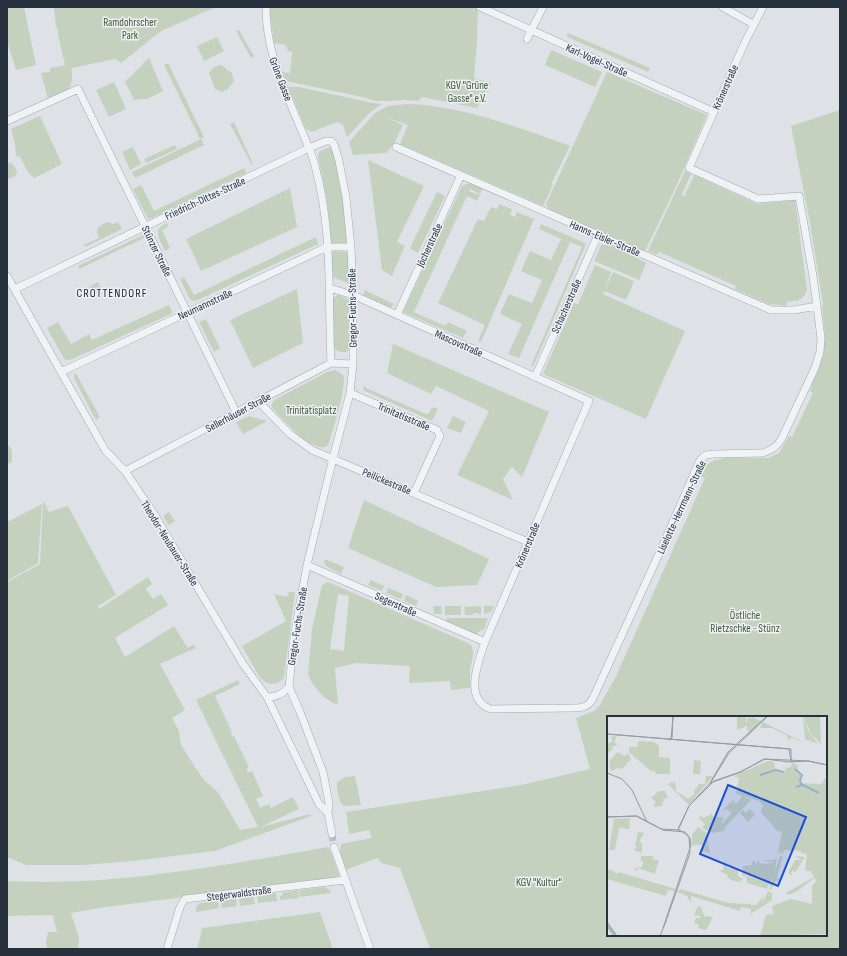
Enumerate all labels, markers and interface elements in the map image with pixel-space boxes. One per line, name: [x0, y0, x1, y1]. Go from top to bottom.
park label: Ramdohrscher Park: [103, 16, 157, 42]
street label: Karl-Vogel-Straße: [564, 41, 630, 80]
street label: Grüne Gasse: [266, 55, 295, 103]
street label: Krönerstraße: [710, 63, 741, 112]
park label: KGV "Grüne Gasse" e.V.: [446, 79, 488, 105]
street label: Friedrich-Dittes-Straße: [163, 174, 248, 223]
street label: Hanns-Eisler-Straße: [567, 218, 642, 259]
street label: Jöcherstraße: [413, 221, 445, 270]
street label: Stünzer Straße: [139, 224, 174, 279]
street label: Gregor-Fuchs-Straße: [345, 268, 360, 348]
street label: Schacherstraße: [549, 277, 584, 335]
district label: CROTTENDORF: [77, 286, 147, 301]
street label: Neumannstraße: [176, 286, 235, 323]
street label: Mascovstraße: [433, 327, 485, 360]
street label: Sellerhäuser Straße: [203, 390, 273, 435]
street label: Trinitatisstraße: [376, 400, 432, 433]
park label: Trinitatisplatz: [286, 404, 336, 417]
street label: Liselotte-Herrmann-Straße: [654, 458, 709, 556]
street label: Peilickestraße: [360, 465, 413, 498]
street label: Theodor-Neubauer-Straße: [138, 498, 201, 588]
street label: Krönerstraße: [512, 520, 543, 570]
street label: Gregor-Fuchs-Straße: [285, 586, 310, 666]
street label: Segerstraße: [373, 589, 419, 619]
park label: Östliche Rietzschke - Stünz: [710, 609, 780, 635]
inset map: [607, 716, 827, 936]
park label: KGV "Kultur": [516, 876, 562, 889]
street label: Stegerwaldstraße: [206, 883, 272, 904]

